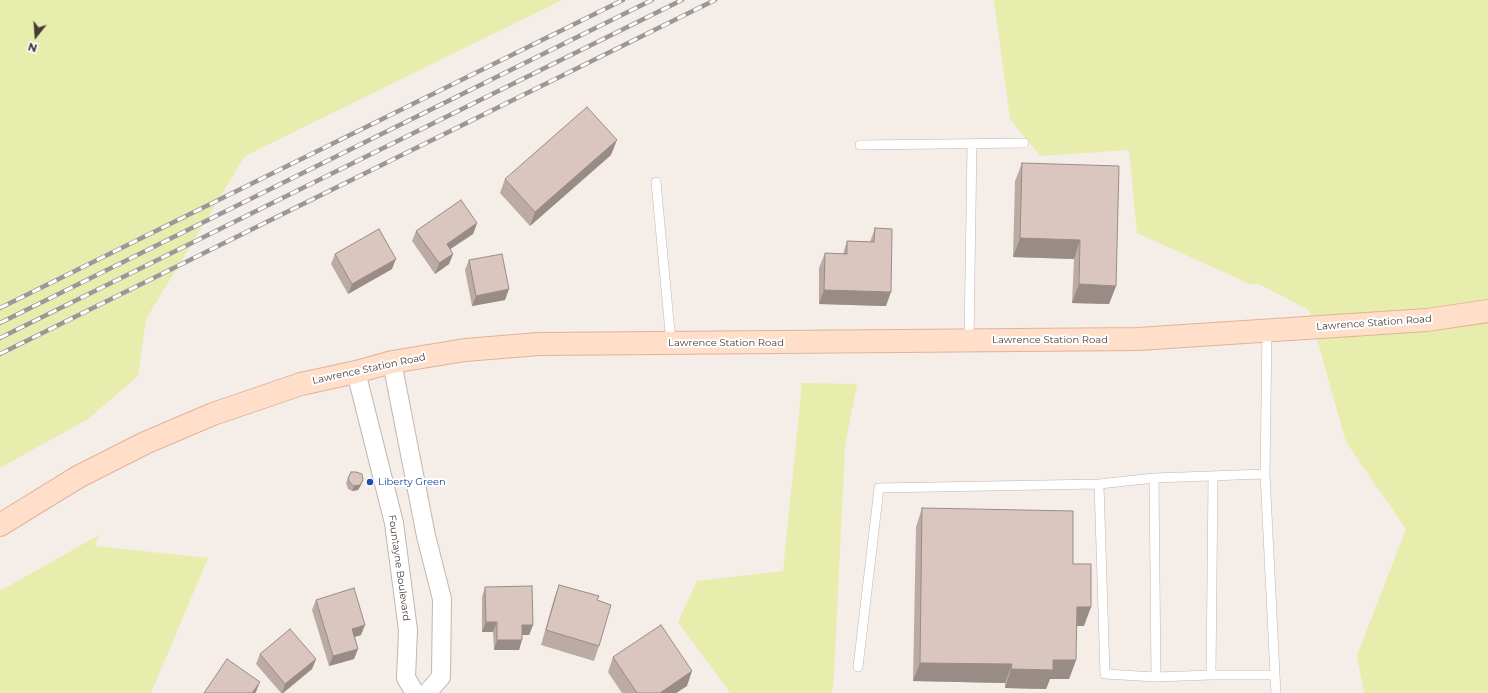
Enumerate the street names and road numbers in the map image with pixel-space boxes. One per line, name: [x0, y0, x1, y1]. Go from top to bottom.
street label: Lawrence Station Road: [1316, 313, 1432, 333]
street label: Lawrence Station Road: [992, 334, 1108, 346]
street label: Lawrence Station Road: [668, 337, 784, 349]
street label: Lawrence Station Road: [311, 351, 427, 387]
street label: Fountayne Boulevard: [386, 514, 412, 622]

